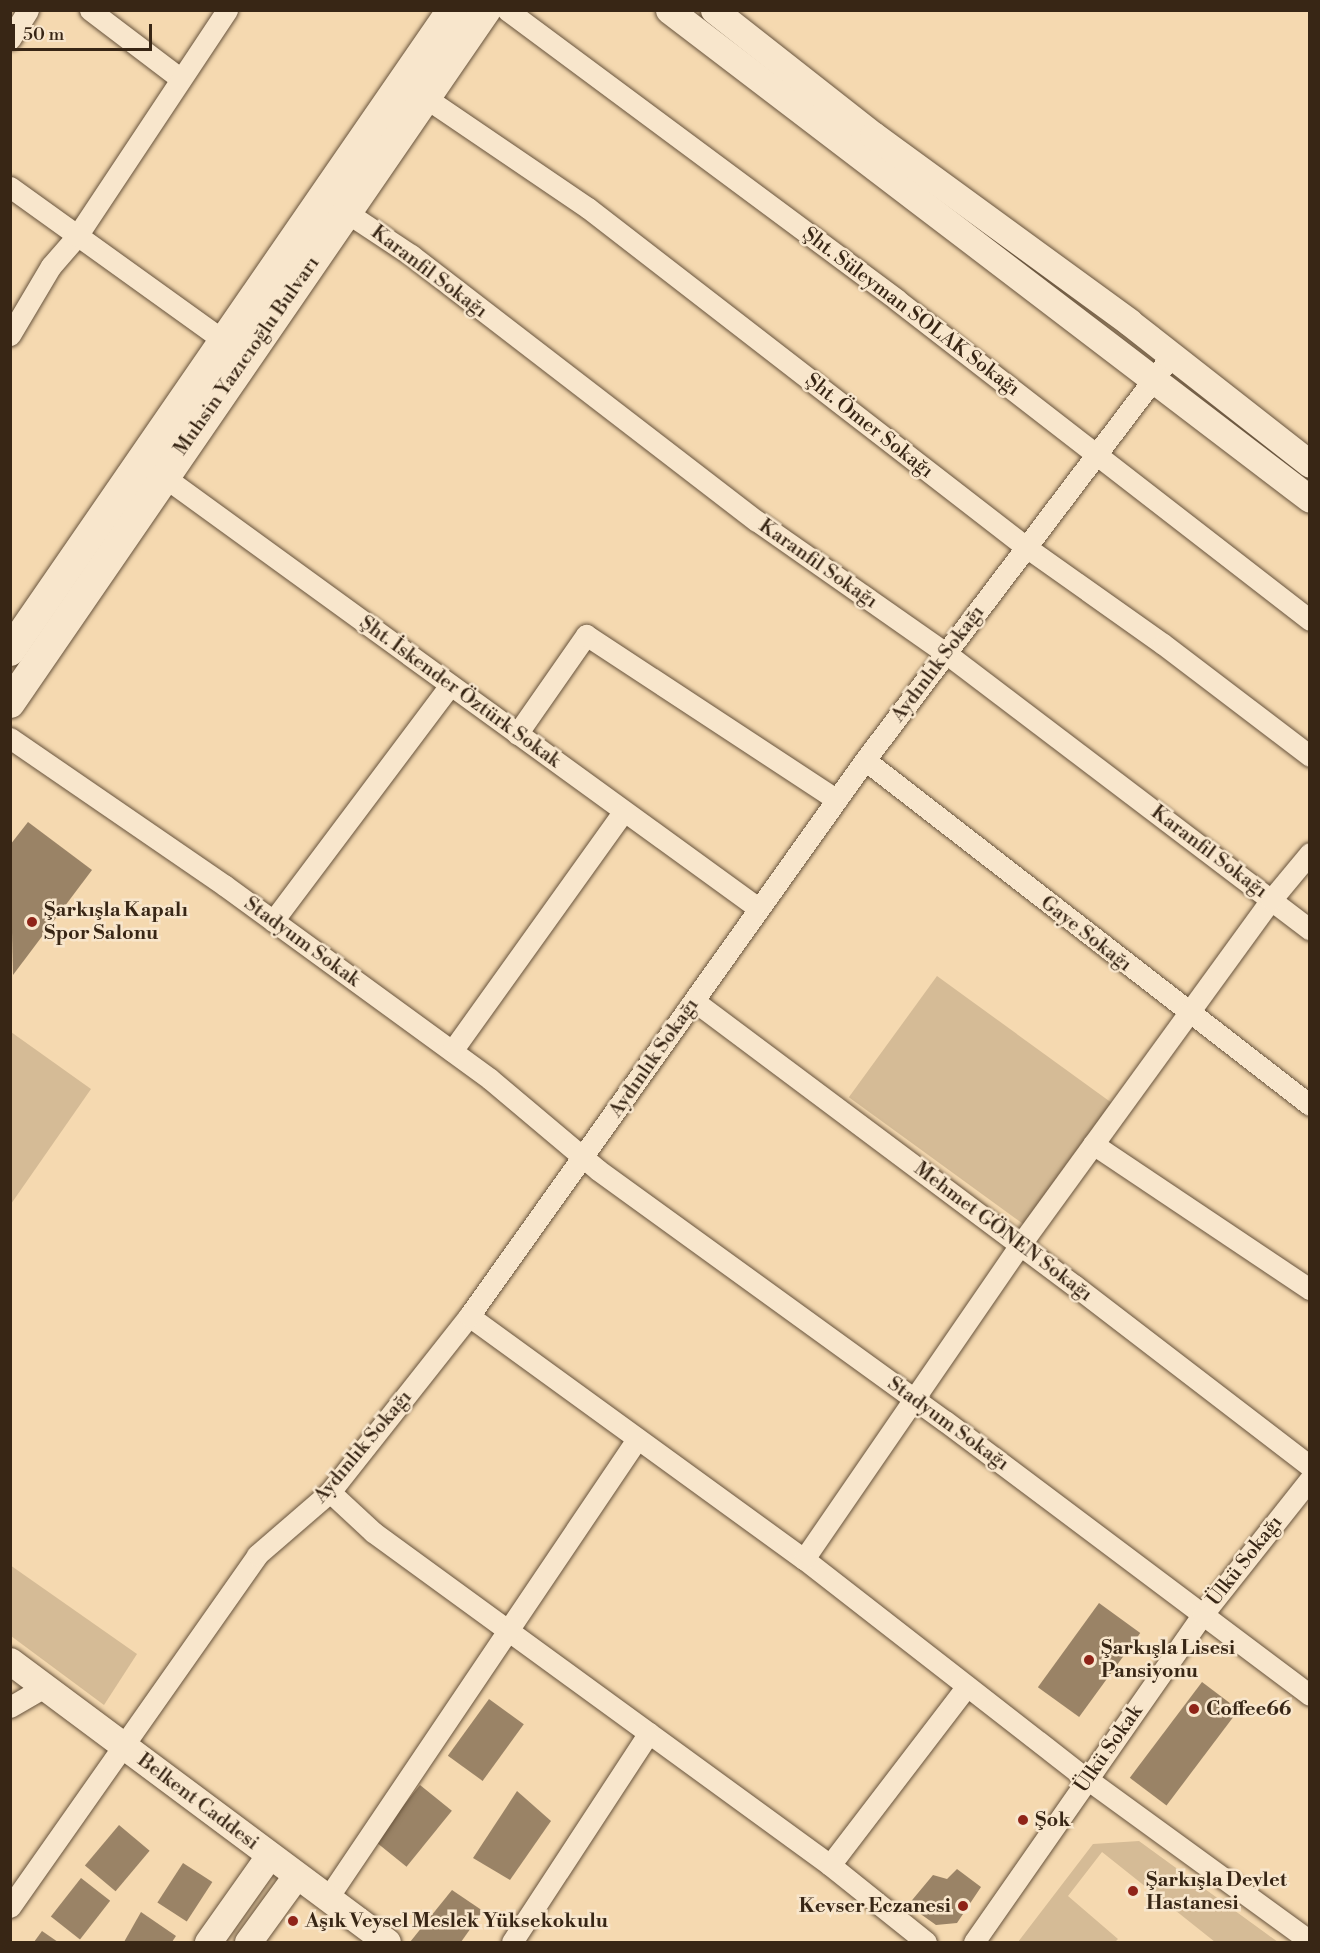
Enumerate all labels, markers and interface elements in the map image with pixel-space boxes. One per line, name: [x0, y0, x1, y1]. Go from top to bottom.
scale bar: [15, 12, 154, 50]
text: 50 m: [23, 23, 64, 46]
street label: Karanfil Sokağı: [366, 221, 492, 323]
street label: Şht. Süleyman SOLAK Sokağı: [798, 222, 1024, 402]
street label: Muhsin Yazıcıoğlu Bulvarı: [169, 252, 325, 460]
street label: Şht. Ömer Sokağı: [800, 369, 938, 483]
street label: Karanfil Sokağı: [754, 514, 882, 614]
street label: Aydınlık Sokağı: [886, 601, 990, 727]
street label: Şht. İskender Öztürk Sokak: [355, 611, 565, 773]
street label: Karanfil Sokağı: [1146, 801, 1272, 903]
street label: Gaye Sokağı: [1036, 891, 1136, 977]
street label: Stadyum Sokak: [239, 892, 365, 992]
place label: Şarkışla Kapalı Spor Salonu: [44, 898, 188, 945]
marker: Şarkışla Kapalı Spor Salonu: [25, 915, 39, 929]
street label: Aydınlık Sokağı: [604, 994, 704, 1122]
street label: Mehmet GÖNEN Sokağı: [909, 1157, 1097, 1307]
street label: Stadyum Sokağı: [883, 1372, 1013, 1476]
street label: Aydınlık Sokağı: [309, 1386, 417, 1508]
street label: Ülkü Sokağı: [1202, 1511, 1288, 1611]
place label: Şarkışla Lisesi Pansiyonu: [1101, 1636, 1235, 1683]
marker: Şarkışla Lisesi Pansiyonu: [1082, 1653, 1096, 1667]
place label: Coffee66: [1206, 1697, 1291, 1721]
street label: Ülkü Sokak: [1070, 1701, 1148, 1797]
marker: Coffee66: [1187, 1702, 1201, 1716]
street label: Belkent Caddesi: [133, 1749, 263, 1855]
place label: Şok: [1035, 1808, 1071, 1832]
marker: Şok: [1016, 1813, 1030, 1827]
place label: Şarkışla Devlet Hastanesi: [1146, 1868, 1287, 1915]
marker: Şarkışla Devlet Hastanesi: [1124, 1882, 1142, 1900]
place label: Kevser Eczanesi: [799, 1894, 951, 1918]
marker: Kevser Eczanesi: [956, 1899, 970, 1913]
place label: Aşık Veysel Meslek Yüksekokulu: [305, 1909, 608, 1933]
marker: Aşık Veysel Meslek Yüksekokulu: [286, 1914, 300, 1928]

